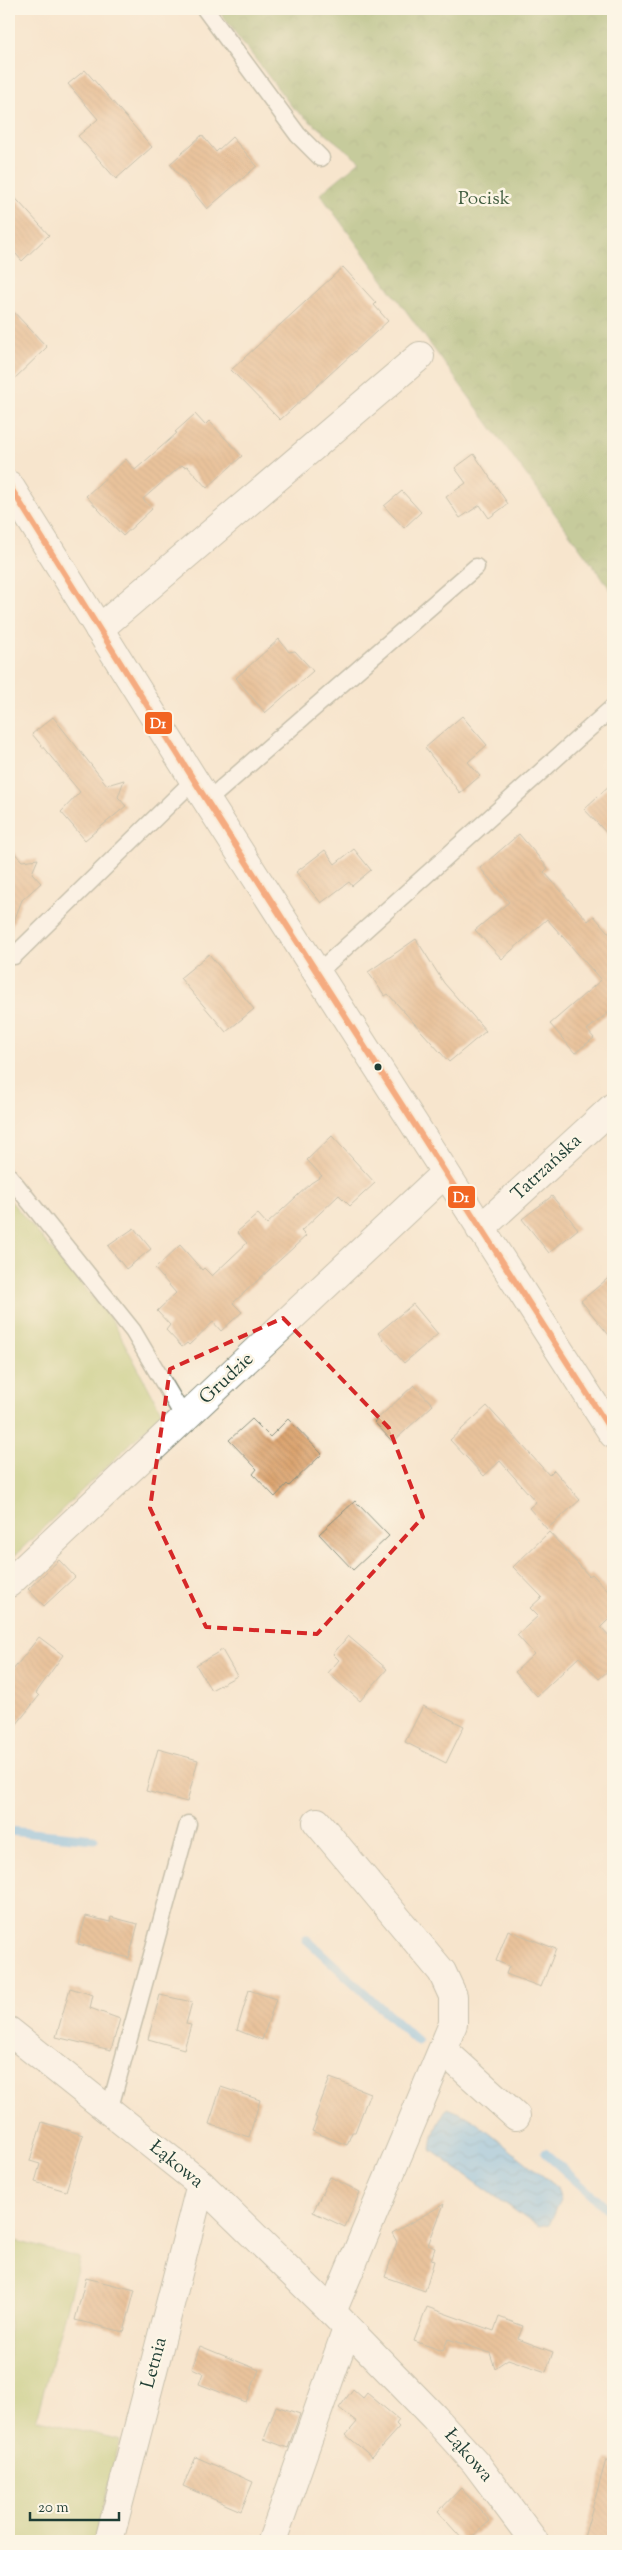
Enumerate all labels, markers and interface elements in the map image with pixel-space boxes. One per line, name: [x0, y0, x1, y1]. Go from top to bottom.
park label: Pocisk: [458, 186, 511, 213]
line badge: D1: [144, 711, 173, 735]
text: D1: [150, 715, 166, 735]
unlabelled marker: [373, 1062, 383, 1072]
street label: Tatrzańska: [506, 1128, 588, 1208]
line badge: D1: [447, 1185, 476, 1209]
text: D1: [453, 1189, 469, 1209]
street label: Grudzie: [194, 1347, 260, 1411]
street label: Łąkowa: [143, 2135, 209, 2195]
street label: Letnia: [135, 2334, 175, 2392]
street label: Łąkowa: [437, 2423, 499, 2489]
scale bar: [30, 2490, 119, 2522]
text: 20 m: [38, 2498, 69, 2519]

